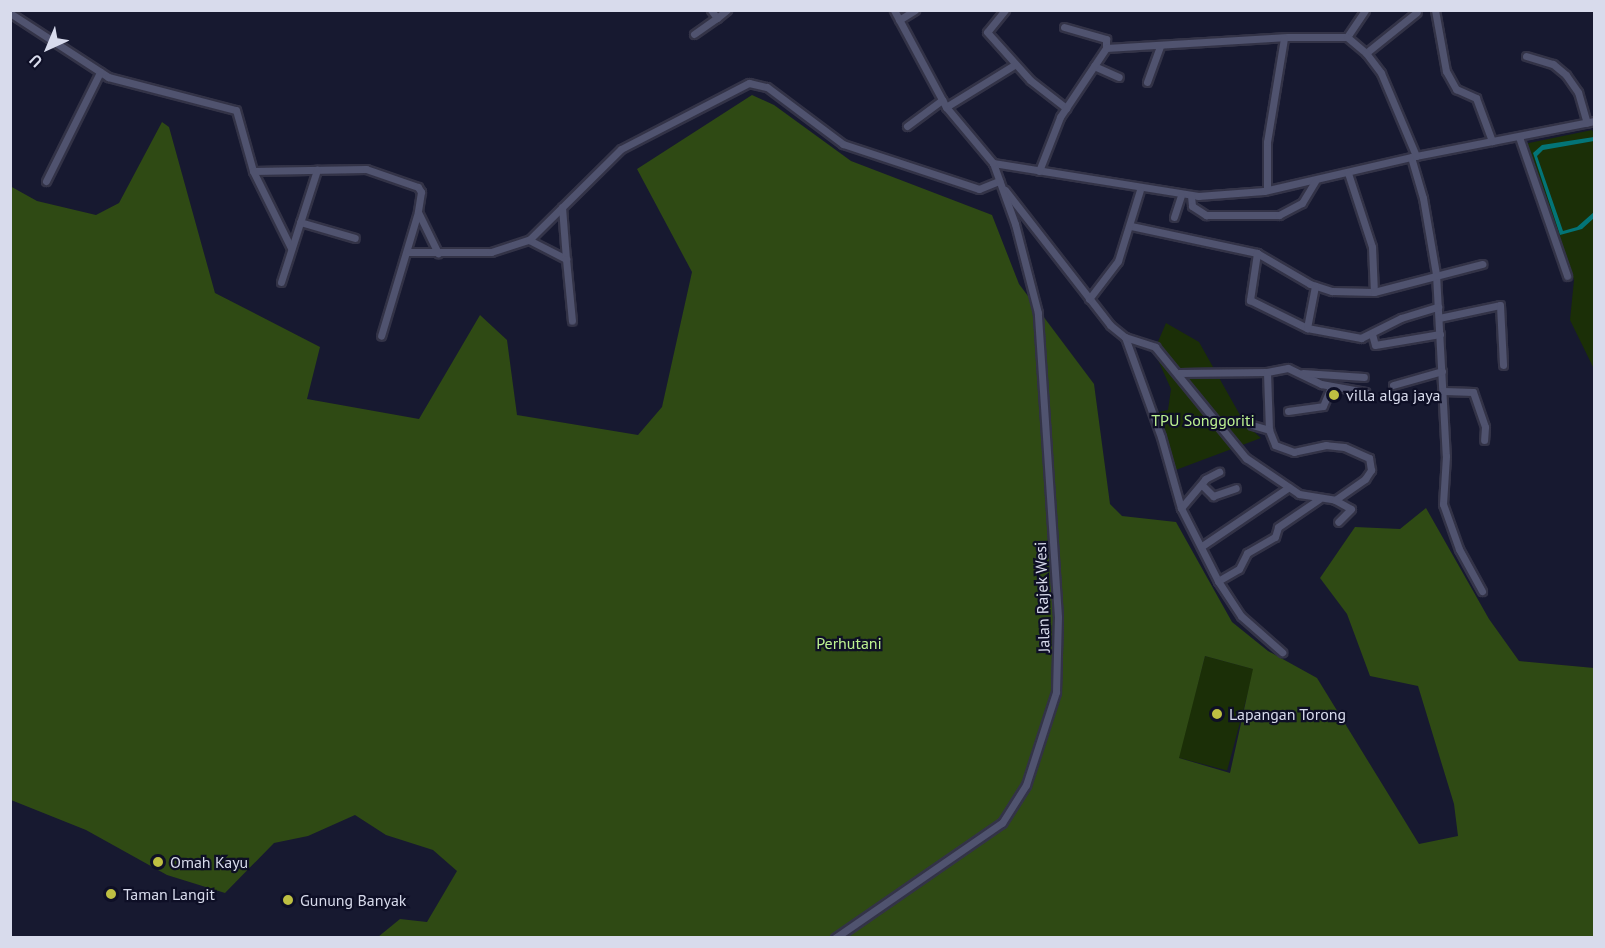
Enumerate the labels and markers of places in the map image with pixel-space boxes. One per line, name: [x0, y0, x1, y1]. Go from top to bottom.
place label: villa alga jaya: [1346, 385, 1441, 405]
marker: villa alga jaya: [1327, 388, 1341, 402]
place label: Lapangan Torong: [1229, 704, 1347, 724]
marker: Lapangan Torong: [1210, 707, 1224, 721]
place label: Omah Kayu: [170, 852, 248, 872]
marker: Omah Kayu: [151, 855, 165, 869]
place label: Taman Langit: [123, 884, 215, 904]
marker: Taman Langit: [104, 887, 118, 901]
place label: Gunung Banyak: [300, 890, 406, 910]
marker: Gunung Banyak: [281, 893, 295, 907]

